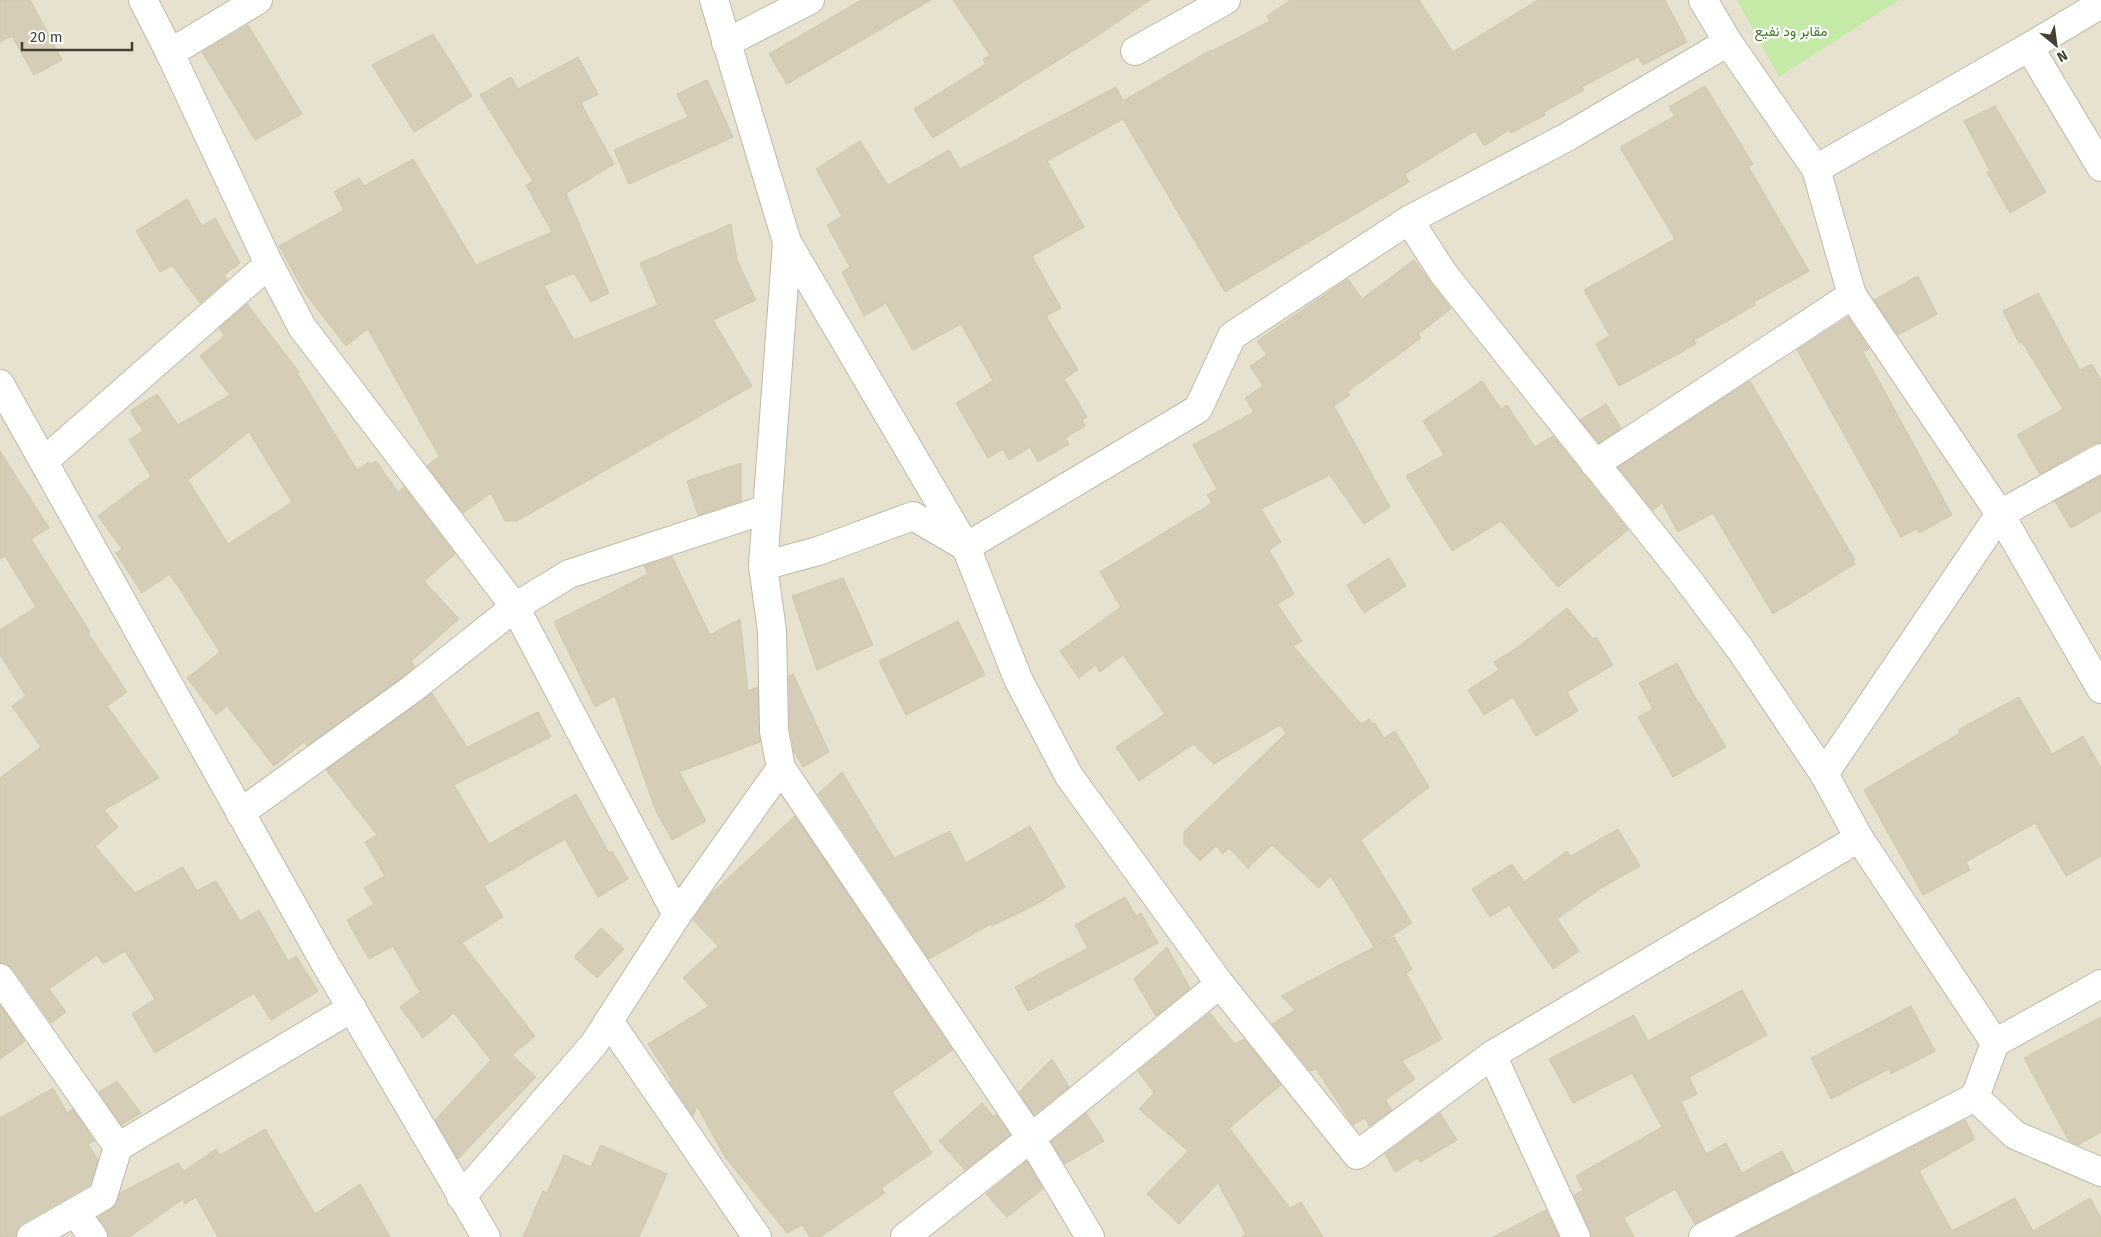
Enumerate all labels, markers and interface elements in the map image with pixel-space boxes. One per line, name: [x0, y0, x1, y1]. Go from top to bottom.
scale bar: [22, 20, 132, 52]
north arrow: [2031, 20, 2081, 70]
park label: مقابر ود نفيع: [1754, 23, 1828, 42]
text: 20 m: [30, 28, 63, 46]
text: N: [2054, 46, 2070, 66]

